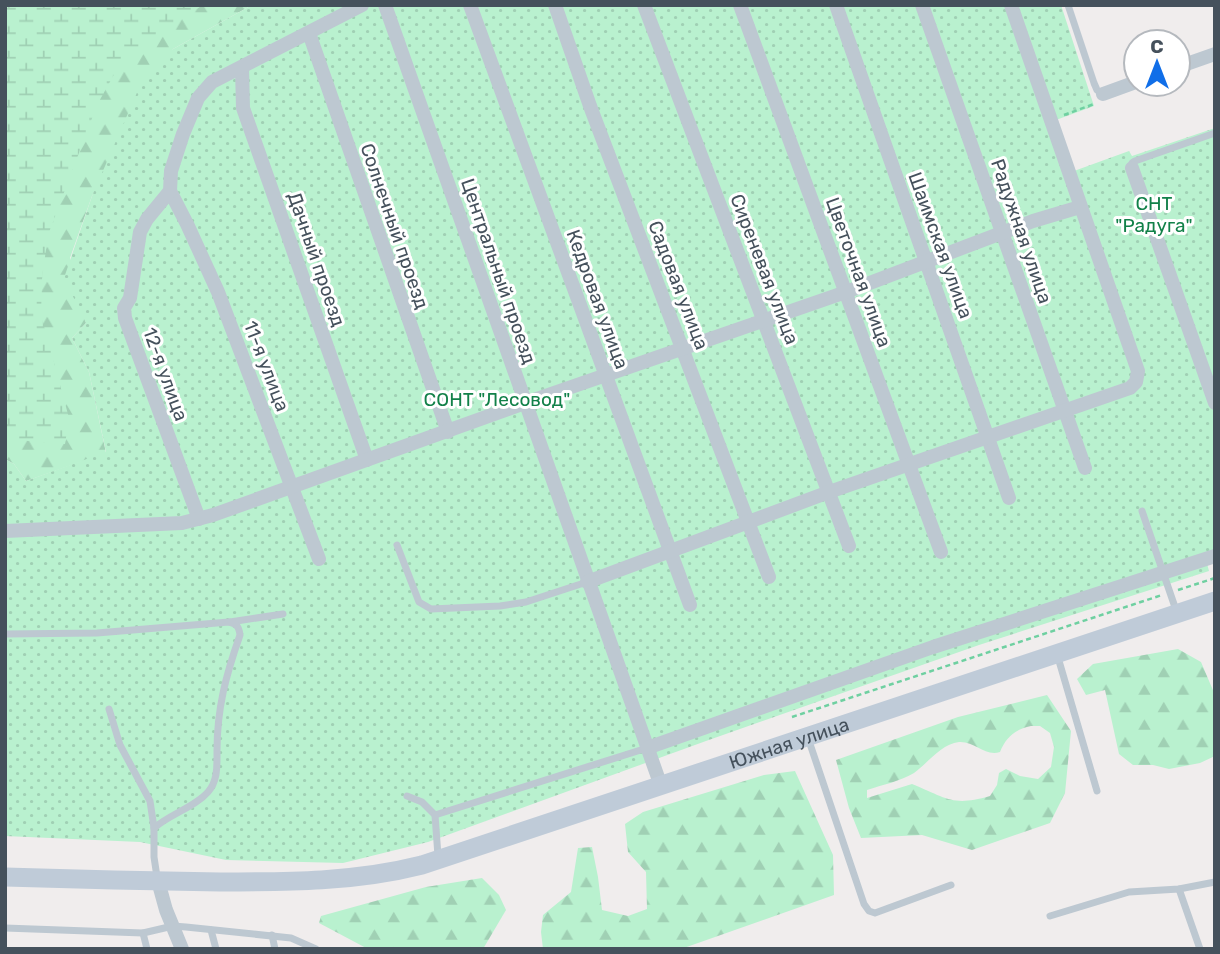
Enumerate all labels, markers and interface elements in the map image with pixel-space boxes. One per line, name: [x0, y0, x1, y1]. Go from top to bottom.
north arrow: [1122, 28, 1192, 98]
text: С: [1150, 35, 1164, 58]
street label: Солнечный проезд: [355, 140, 434, 312]
street label: Радужная улица: [986, 156, 1057, 306]
street label: Шаимская улица: [903, 169, 978, 321]
street label: Центральный проезд: [456, 175, 541, 367]
street label: Дачный проезд: [283, 189, 350, 330]
street label: Сиреневая улица: [725, 191, 804, 348]
park label: СНТ "Радуга": [1115, 192, 1193, 237]
street label: Цветочная улица: [821, 194, 896, 350]
street label: Садовая улица: [643, 217, 714, 353]
street label: Кедровая улица: [562, 226, 633, 372]
street label: 11-я улица: [239, 318, 294, 415]
street label: 12-я улица: [138, 324, 193, 424]
park label: СОНТ "Лесовод": [424, 388, 570, 411]
street label: Южная улица: [726, 713, 852, 774]

